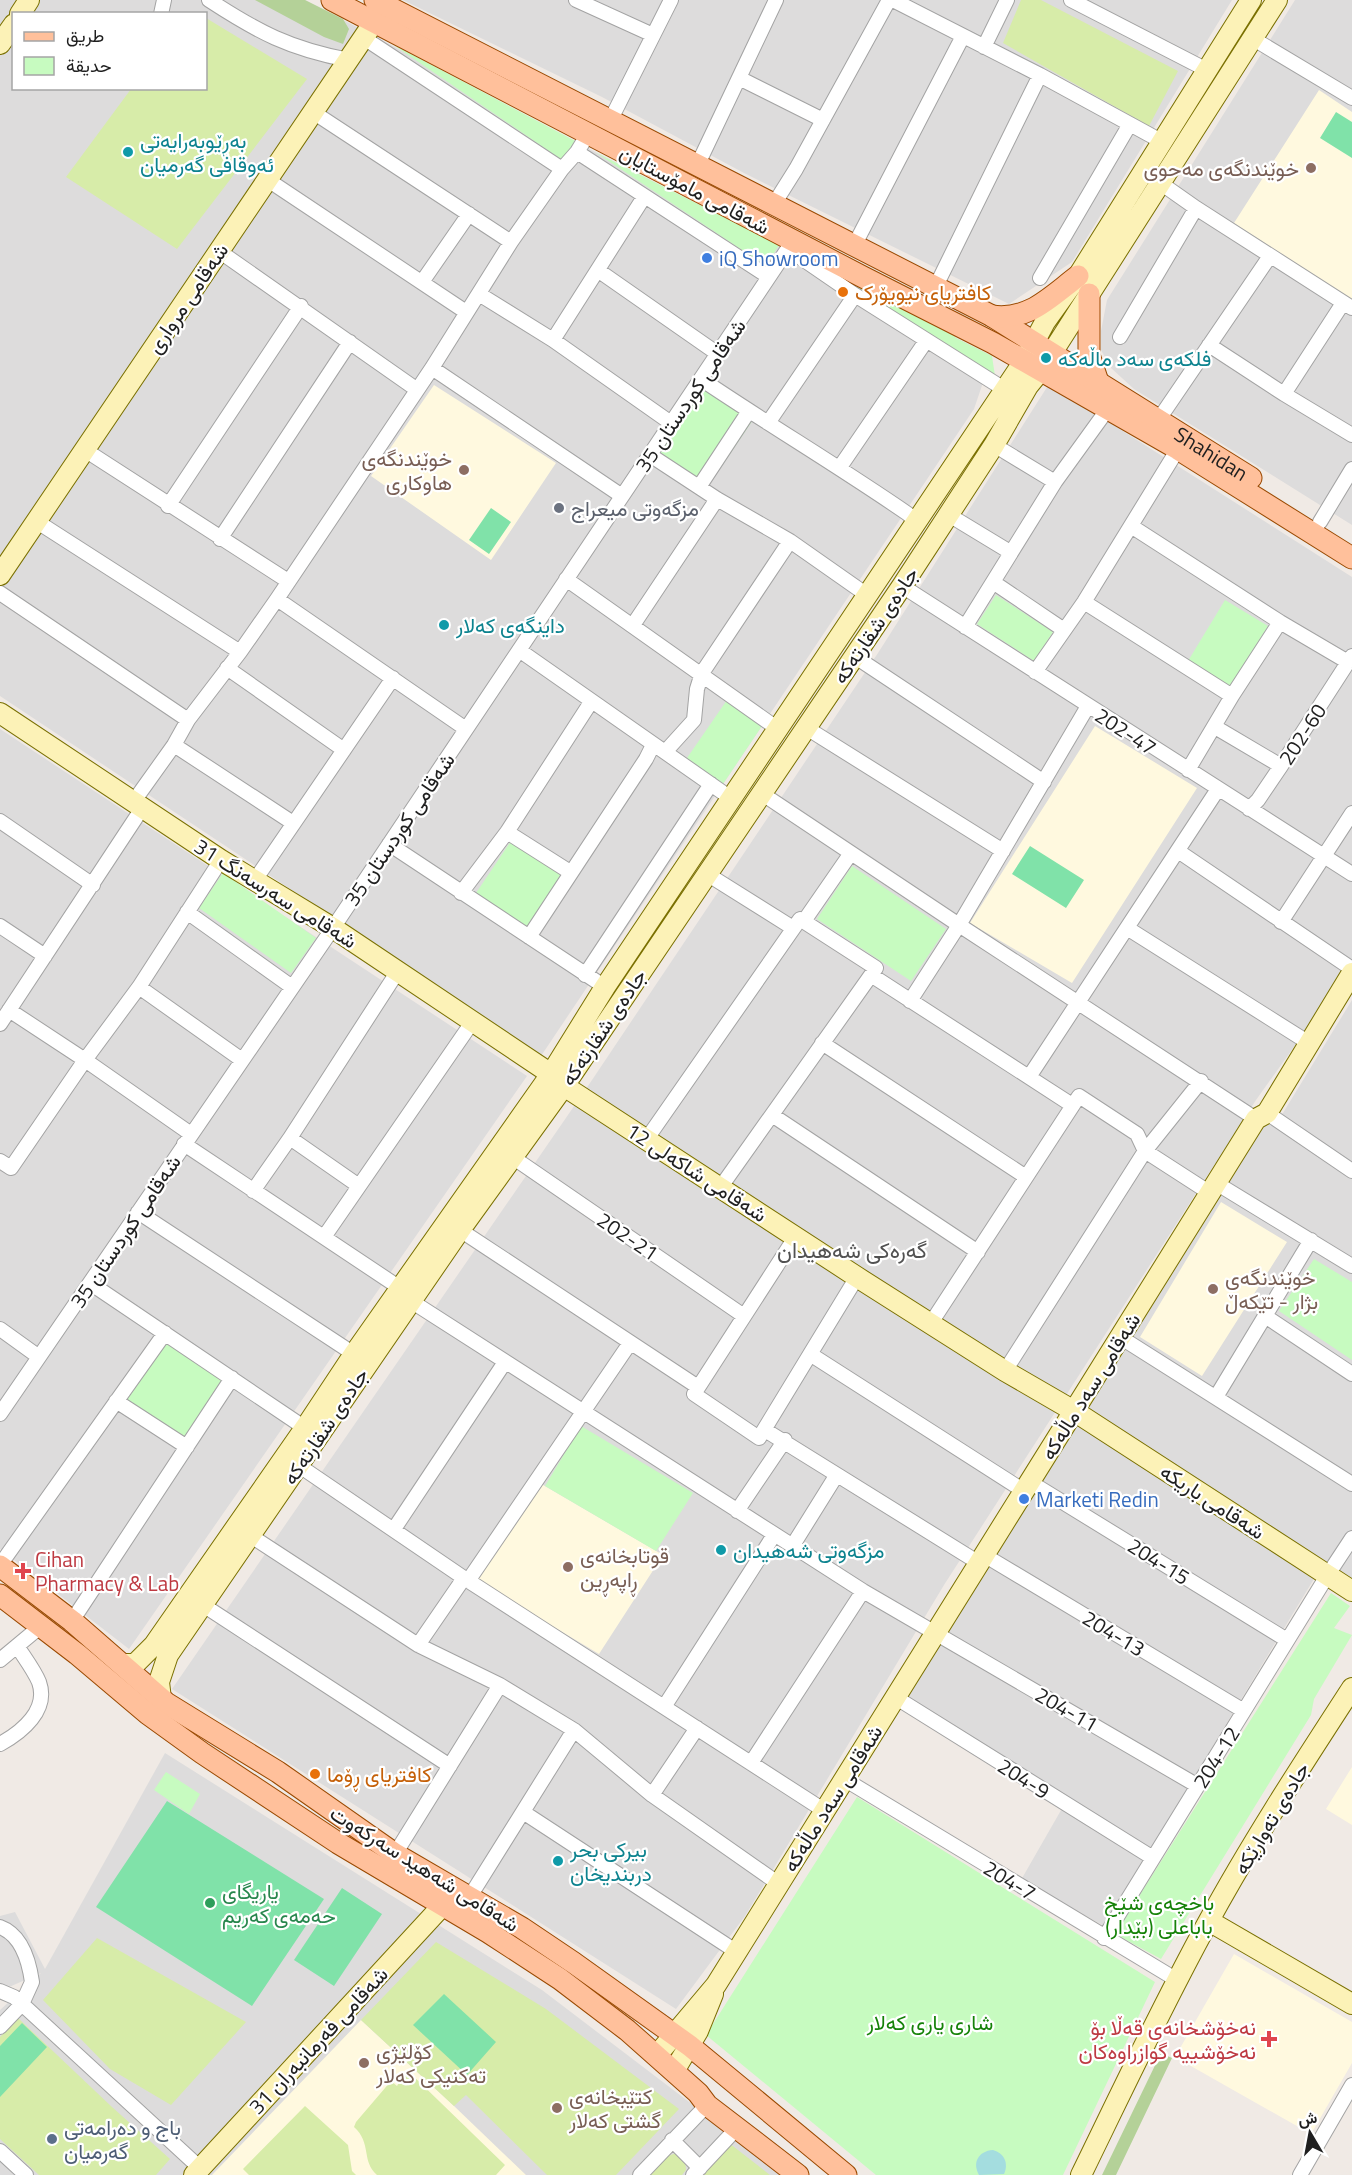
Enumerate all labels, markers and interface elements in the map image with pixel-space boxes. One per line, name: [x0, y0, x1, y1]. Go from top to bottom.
legend: [12, 12, 207, 90]
text: طريق: [66, 22, 104, 49]
text: حديقة: [66, 52, 112, 79]
place label: بەڕێوبەرایەتی ئەوقافی گەرمیان: [140, 124, 274, 180]
street label: شەقامی مامۆستایان: [614, 136, 776, 242]
marker: بەڕێوبەرایەتی ئەوقافی گەرمیان: [121, 145, 135, 159]
place label: خوێندنگەی مەحوی: [1143, 152, 1299, 184]
marker: خوێندنگەی مەحوی: [1304, 161, 1318, 175]
street label: شەقامی مرواری: [138, 236, 236, 360]
place label: iQ Showroom: [719, 242, 839, 274]
marker: iQ Showroom: [700, 251, 714, 265]
place label: کافتریای نیویۆرک: [855, 276, 991, 308]
marker: کافتریای نیویۆرک: [836, 285, 850, 299]
street label: شەقامی کوردستان 35: [627, 312, 753, 478]
place label: فلکەی سەد ماڵەکە: [1058, 342, 1211, 374]
marker: فلکەی سەد ماڵەکە: [1039, 351, 1053, 365]
street label: Shahidan: [1168, 418, 1255, 489]
place label: خوێندنگەی هاوکاری: [361, 442, 452, 498]
marker: خوێندنگەی هاوکاری: [457, 463, 471, 477]
place label: مزگەوتی میعراج: [571, 492, 699, 524]
marker: مزگەوتی میعراج: [552, 501, 566, 515]
street label: جادەی شقارتەکە: [824, 560, 926, 690]
place label: داینگەی کەلار: [455, 609, 565, 641]
marker: داینگەی کەلار: [437, 618, 451, 632]
street label: 202-60: [1270, 697, 1334, 771]
street label: 202-47: [1089, 699, 1163, 763]
street label: شەقامی کوردستان 35: [336, 746, 462, 912]
street label: شەقامی سەرسەنگ 31: [188, 830, 364, 956]
street label: جادەی شقارتەکە: [552, 962, 654, 1092]
street label: شەقامی شاکەلی 12: [620, 1114, 774, 1230]
street label: شەقامی کوردستان 35: [62, 1148, 188, 1314]
street label: 202-21: [591, 1204, 665, 1268]
district label: گەرەکی شەهیدان: [777, 1233, 927, 1267]
place label: خوێندنگەی بژار - تێکەڵ: [1225, 1261, 1318, 1317]
marker: خوێندنگەی بژار - تێکەڵ: [1206, 1282, 1220, 1296]
street label: شەقامی سەد ماڵەکە: [1032, 1306, 1148, 1466]
street label: جادەی شقارتەکە: [274, 1361, 376, 1491]
street label: شەقامی باریکە: [1154, 1455, 1272, 1547]
place label: Marketi Redin: [1036, 1483, 1159, 1515]
marker: Marketi Redin: [1017, 1492, 1031, 1506]
street label: 204-15: [1122, 1529, 1196, 1593]
place label: مزگەوتی شەهیدان: [733, 1534, 885, 1566]
place label: قوتابخانەی ڕاپەڕین: [580, 1539, 669, 1597]
place label: Cihan Pharmacy & Lab: [35, 1543, 179, 1599]
marker: مزگەوتی شەهیدان: [714, 1543, 728, 1557]
marker: قوتابخانەی ڕاپەڕین: [561, 1560, 575, 1574]
marker: Cihan Pharmacy & Lab: [16, 1564, 30, 1578]
street label: 204-13: [1077, 1602, 1151, 1664]
street label: 204-11: [1030, 1678, 1104, 1740]
street label: شەقامی سەد ماڵەکە: [774, 1718, 890, 1878]
street label: 204-12: [1184, 1720, 1248, 1794]
street label: 204-9: [992, 1750, 1056, 1806]
street label: جادەی تەوارێکە: [1225, 1756, 1317, 1880]
place label: کافتریای ڕۆما: [327, 1758, 432, 1792]
marker: کافتریای ڕۆما: [308, 1767, 322, 1781]
street label: شەقامی شەهید سەرکەوت: [324, 1797, 526, 1939]
place label: بيركى بحر دربنديخان: [569, 1833, 652, 1889]
street label: 204-7: [978, 1852, 1042, 1908]
marker: بيركى بحر دربنديخان: [551, 1854, 565, 1868]
place label: یاریگای ‌حەمەی کەریم: [222, 1875, 336, 1931]
park label: باخچەی شێخ باباعلی (بێدار): [1104, 1886, 1214, 1942]
marker: یاریگای ‌حەمەی کەریم: [203, 1896, 217, 1910]
street label: شەقامی فەرمانبەران 31: [241, 1959, 395, 2121]
park label: شاری یاری کەلار: [866, 2006, 993, 2038]
place label: نەخۆشخانەی قەڵا بۆ نەخۆشییە گوازراوەکان: [1079, 2011, 1256, 2067]
marker: نەخۆشخانەی قەڵا بۆ نەخۆشییە گوازراوەکان: [1260, 2030, 1278, 2048]
place label: کۆلێژی تەکنیکی کەلار: [375, 2035, 486, 2091]
marker: کۆلێژی تەکنیکی کەلار: [357, 2056, 371, 2070]
place label: کتێبخانەی گشتی کەلار: [568, 2080, 661, 2136]
marker: کتێبخانەی گشتی کەلار: [550, 2101, 564, 2115]
north arrow: [1280, 2103, 1340, 2163]
text: ش: [1296, 2105, 1319, 2132]
place label: باج و دەرامەتی گەرمیان: [64, 2111, 181, 2167]
marker: باج و دەرامەتی گەرمیان: [45, 2132, 59, 2146]

